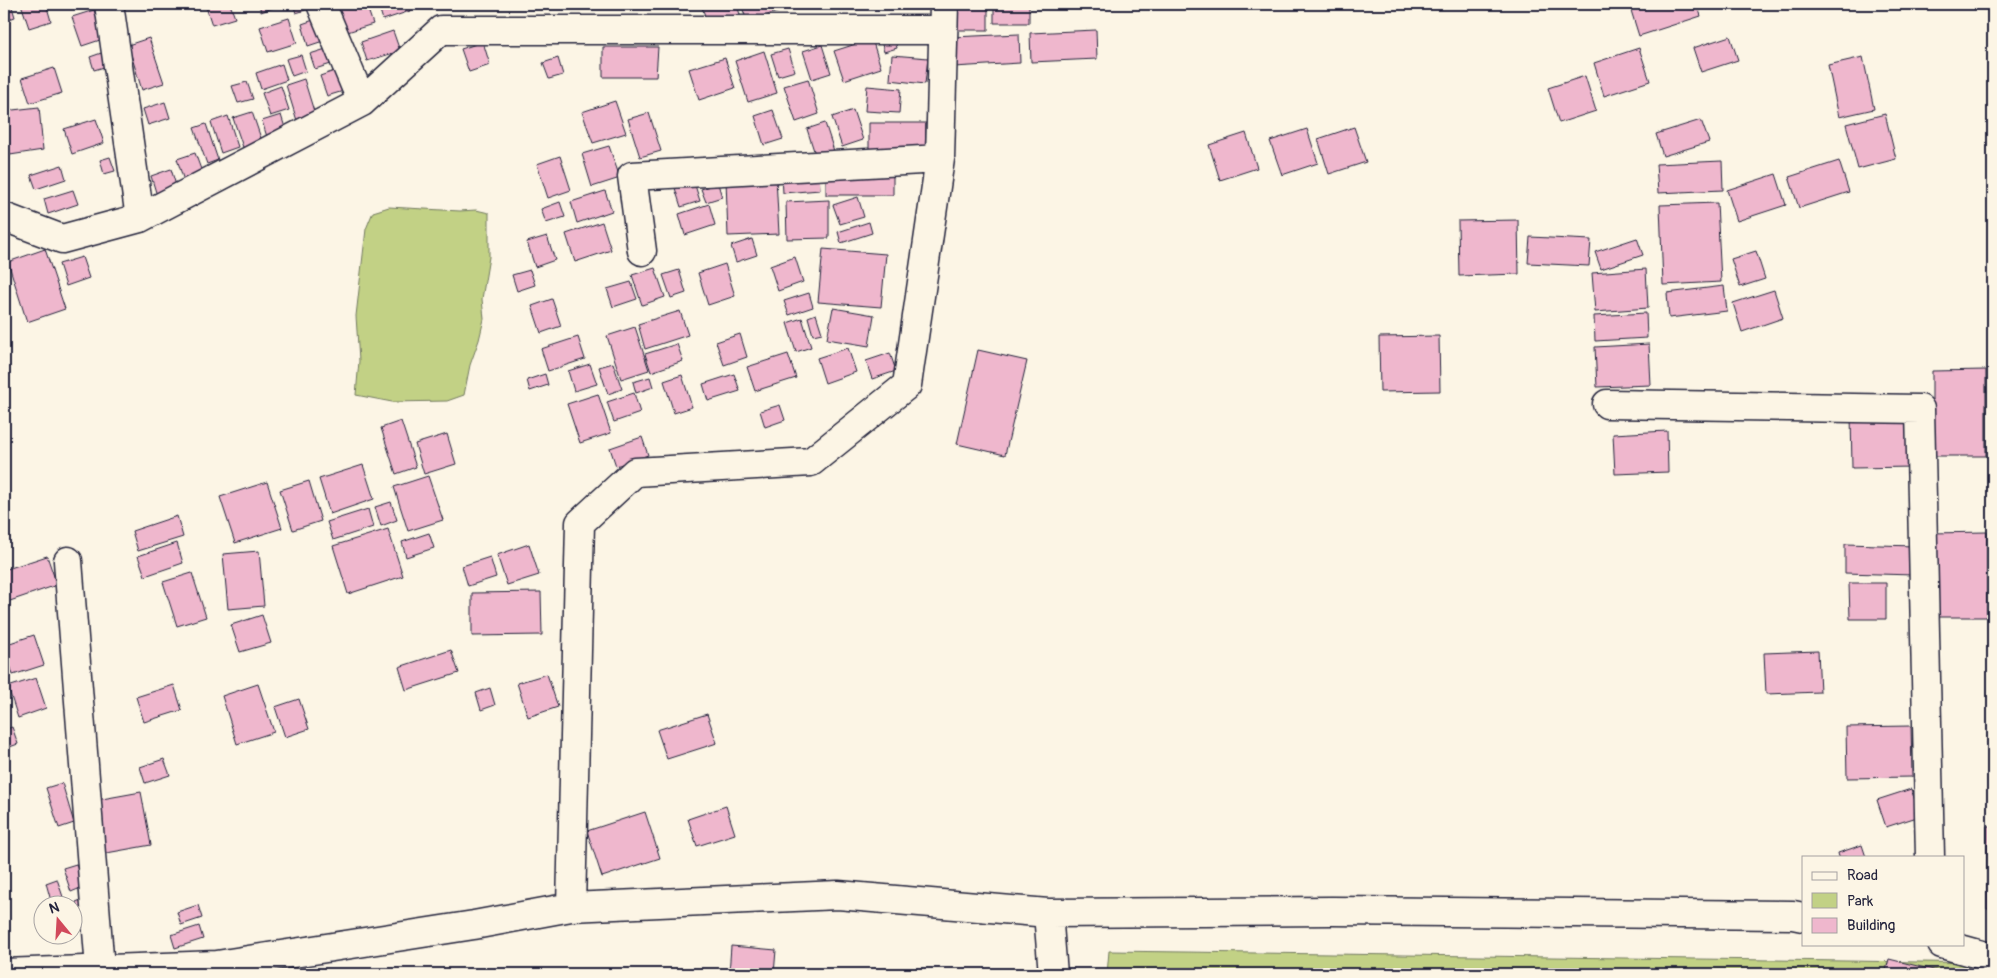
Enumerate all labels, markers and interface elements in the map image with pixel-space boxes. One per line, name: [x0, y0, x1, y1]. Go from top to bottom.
legend: [1802, 856, 1964, 946]
text: Road: [1847, 866, 1878, 885]
text: Park: [1847, 892, 1874, 911]
north arrow: [32, 896, 82, 946]
text: N: [47, 899, 61, 918]
text: Building: [1847, 916, 1895, 935]

